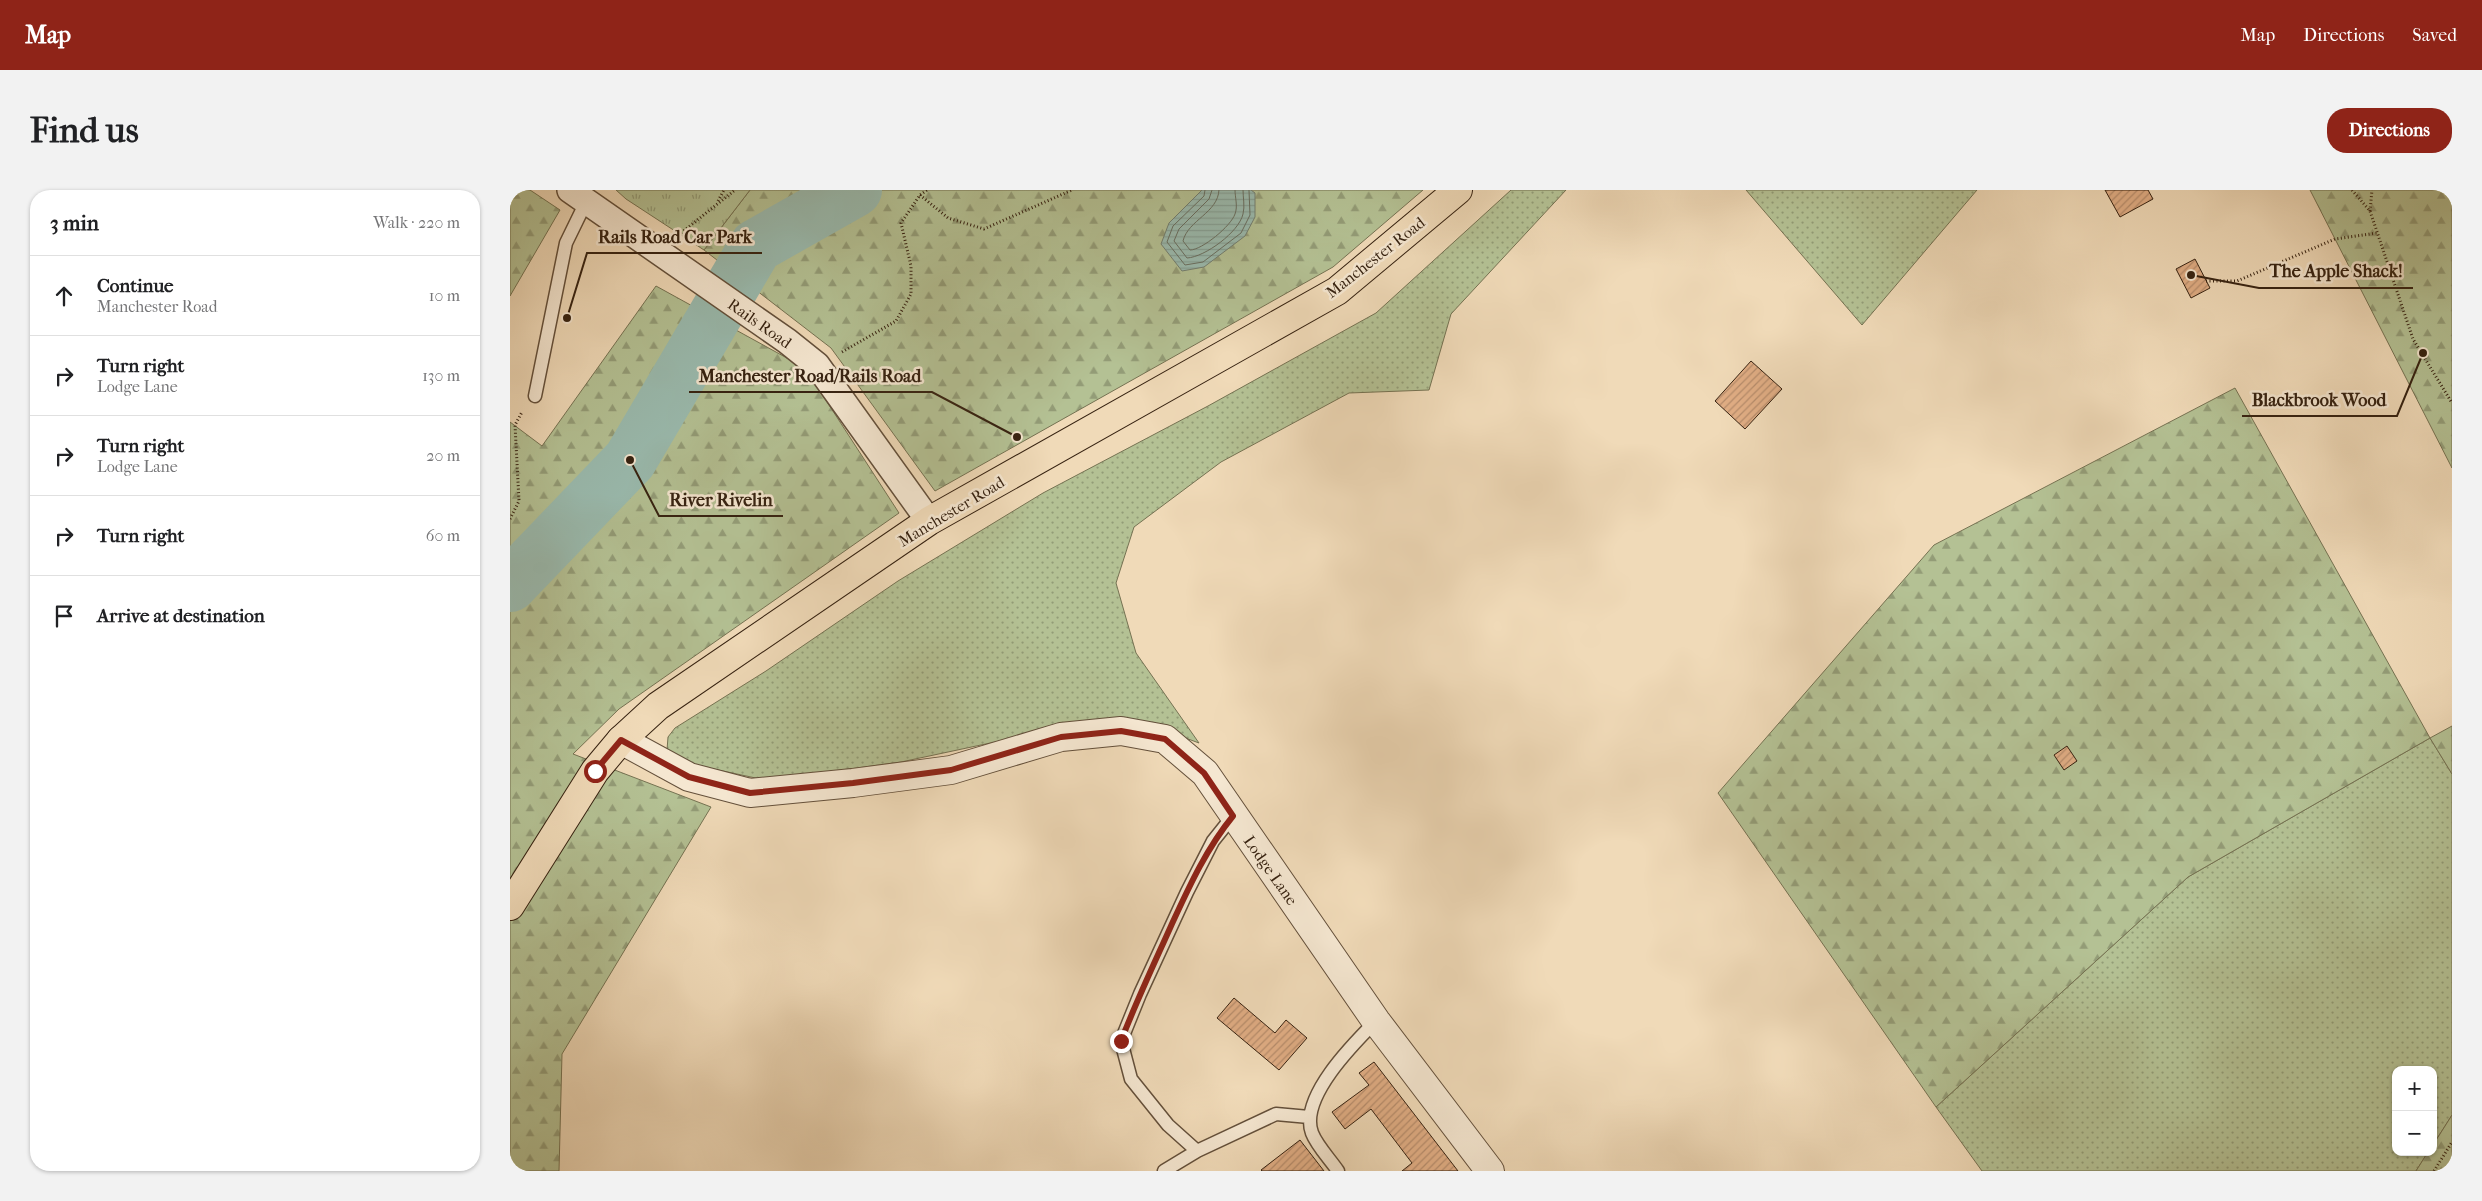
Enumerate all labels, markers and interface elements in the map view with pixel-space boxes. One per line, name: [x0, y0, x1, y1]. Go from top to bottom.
text: Map: [25, 21, 71, 49]
text: Map: [2241, 25, 2275, 46]
text: Directions: [2303, 25, 2384, 46]
text: Saved: [2412, 25, 2457, 46]
button: Directions: [2327, 108, 2452, 153]
text: Find us: [30, 110, 139, 151]
text: 3 min: [50, 211, 99, 235]
text: Walk · 220 m: [373, 213, 460, 232]
street label: Manchester Road: [1322, 213, 1429, 302]
callout: Rails Road Car Park: [587, 220, 762, 253]
text: Rails Road Car Park: [598, 227, 753, 248]
callout: The Apple Shack!: [2259, 255, 2413, 288]
text: The Apple Shack!: [2268, 261, 2403, 282]
text: Continue: [97, 275, 173, 297]
icon: ahead: [50, 282, 78, 310]
text: 10 m: [429, 286, 460, 305]
street label: Rails Road: [724, 295, 795, 352]
text: Manchester Road: [97, 297, 217, 316]
text: Turn right: [97, 355, 184, 377]
callout: Manchester Road/Rails Road: [689, 359, 932, 392]
icon: right: [50, 362, 78, 390]
text: 130 m: [422, 366, 460, 385]
text: Manchester Road/Rails Road: [698, 366, 922, 387]
text: Lodge Lane: [97, 377, 178, 396]
callout: Blackbrook Wood: [2242, 383, 2397, 416]
text: Blackbrook Wood: [2252, 390, 2388, 411]
text: Turn right: [97, 435, 184, 457]
icon: right: [50, 442, 78, 470]
text: 20 m: [426, 446, 460, 465]
text: Lodge Lane: [97, 457, 178, 476]
street label: Manchester Road: [895, 472, 1008, 551]
callout: River Rivelin: [659, 483, 783, 516]
text: River Rivelin: [669, 490, 773, 511]
icon: right: [50, 522, 78, 550]
text: Turn right: [97, 525, 184, 547]
text: 60 m: [426, 526, 460, 545]
icon: arrive: [50, 602, 78, 630]
text: Arrive at destination: [97, 605, 265, 627]
route start: [584, 760, 607, 783]
street label: Lodge Lane: [1240, 832, 1302, 909]
route end: [1110, 1030, 1133, 1053]
map controls: [2392, 1066, 2437, 1156]
button: +: [2392, 1066, 2437, 1111]
button: −: [2392, 1111, 2437, 1156]

